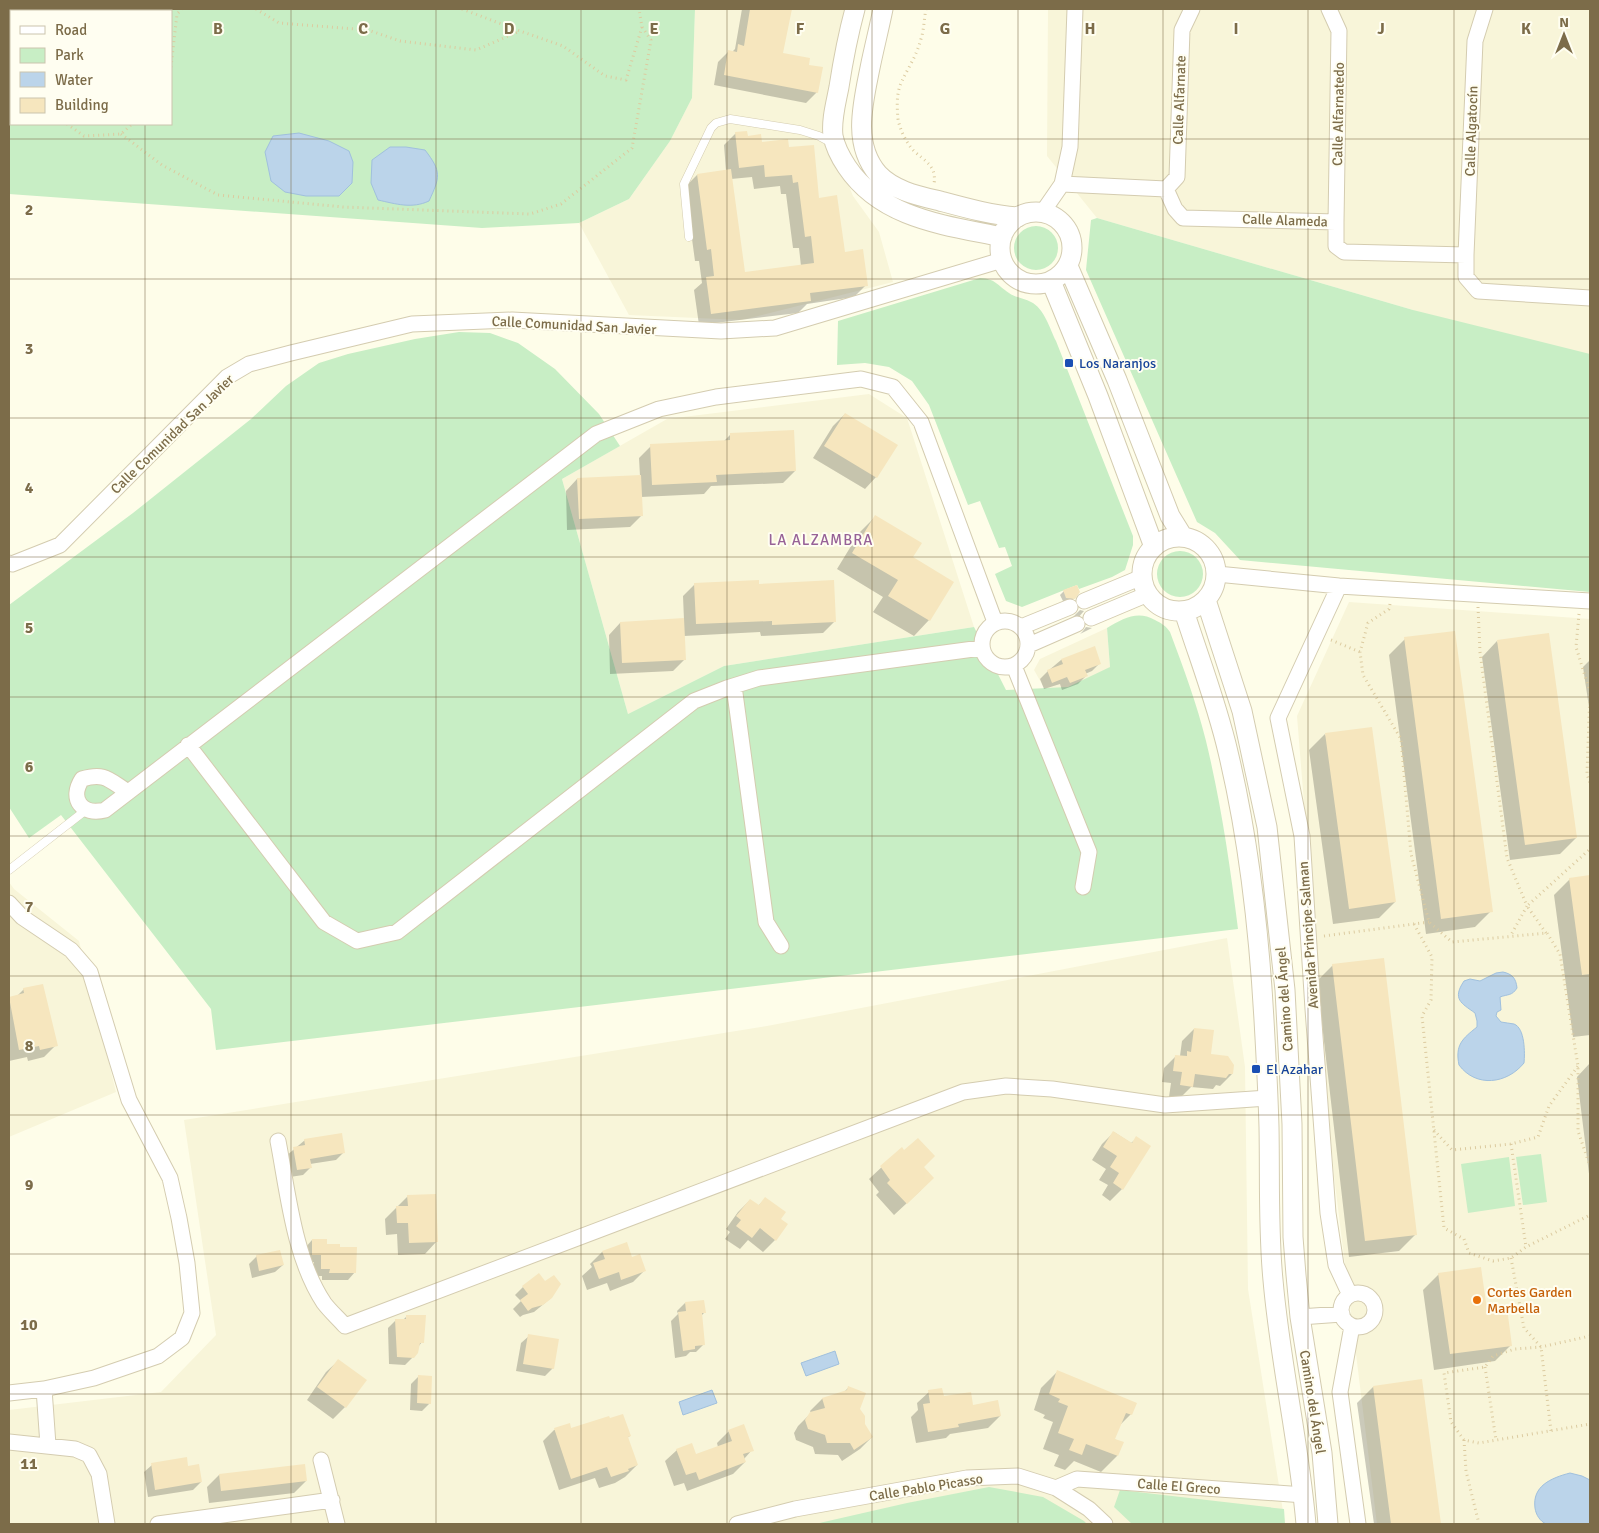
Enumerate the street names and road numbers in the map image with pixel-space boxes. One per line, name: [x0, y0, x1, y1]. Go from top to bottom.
street label: Calle Alfarnate: [1169, 55, 1190, 145]
street label: Calle Alfarnatedo: [1329, 62, 1348, 166]
street label: Calle Algatocín: [1461, 86, 1482, 177]
street label: Calle Alameda: [1242, 211, 1328, 230]
street label: Calle Comunidad San Javier: [491, 313, 658, 338]
street label: Calle Comunidad San Javier: [107, 370, 238, 498]
street label: Avenida Principe Salman: [1295, 861, 1322, 1009]
street label: Camino del Ángel: [1272, 946, 1297, 1052]
street label: Camino del Ángel: [1296, 1349, 1329, 1455]
street label: Calle Pablo Picasso: [868, 1470, 984, 1505]
street label: Calle El Greco: [1137, 1475, 1221, 1498]

